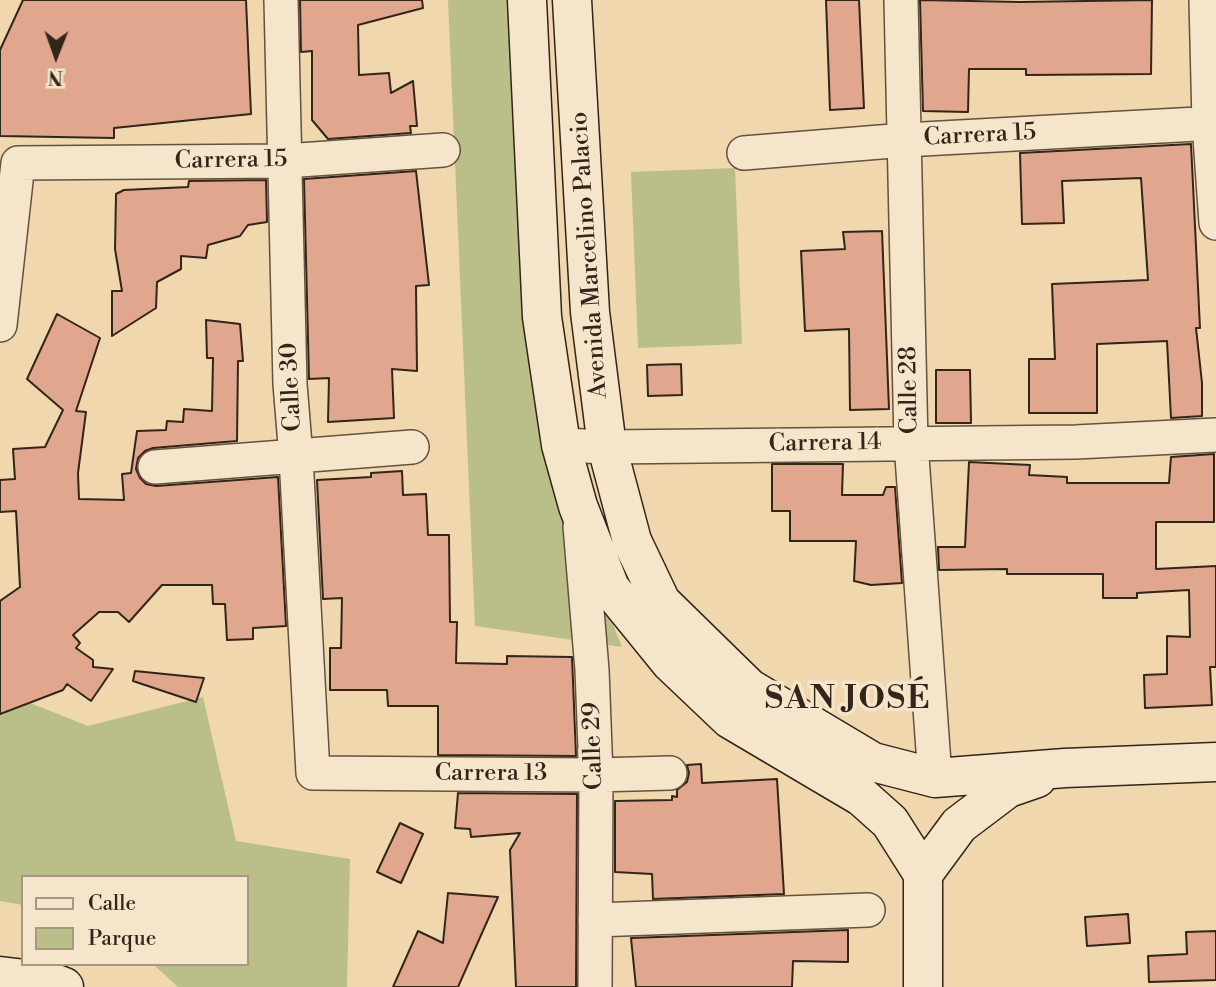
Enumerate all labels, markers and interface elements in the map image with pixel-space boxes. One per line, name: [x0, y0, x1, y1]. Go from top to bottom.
north arrow: [21, 21, 91, 91]
text: N: [48, 65, 63, 89]
street label: Avenida Marcelino Palacio: [566, 111, 614, 399]
street label: Carrera 15: [923, 119, 1037, 153]
street label: Carrera 15: [174, 146, 288, 176]
street label: Calle 30: [275, 342, 309, 432]
street label: Calle 28: [895, 346, 925, 434]
street label: Carrera 14: [768, 429, 882, 459]
district label: SAN JOSÉ: [766, 681, 930, 719]
street label: Calle 29: [578, 701, 610, 791]
street label: Carrera 13: [435, 760, 547, 788]
legend: [21, 875, 248, 966]
text: Calle: [88, 891, 136, 917]
text: Parque: [88, 926, 156, 952]

